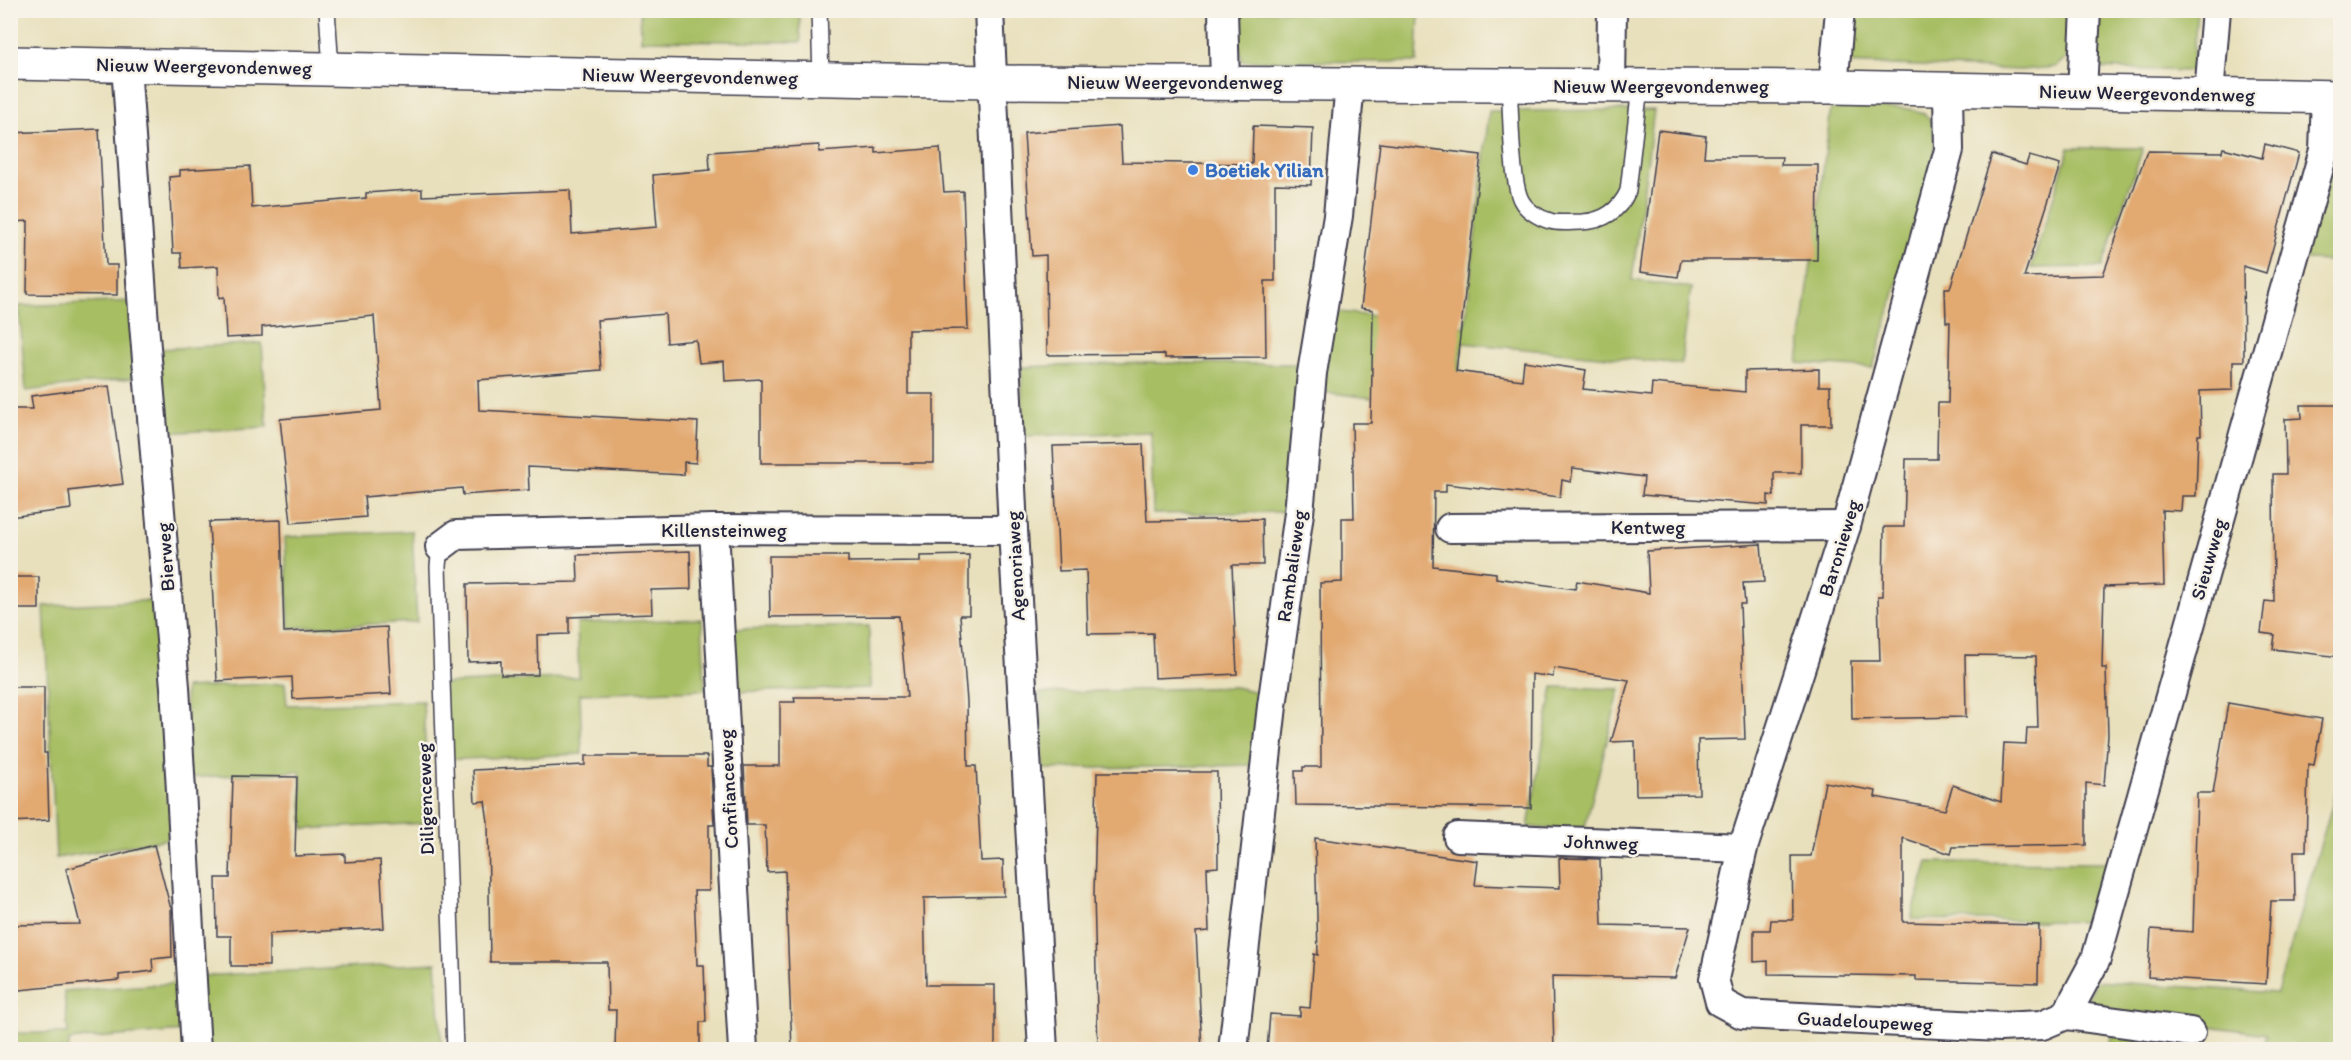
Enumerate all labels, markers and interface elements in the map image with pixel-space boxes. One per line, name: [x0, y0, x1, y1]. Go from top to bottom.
street label: Nieuw Weergevondenweg: [96, 52, 313, 80]
street label: Nieuw Weergevondenweg: [582, 62, 799, 90]
street label: Nieuw Weergevondenweg: [1067, 70, 1284, 94]
street label: Nieuw Weergevondenweg: [1553, 74, 1770, 98]
street label: Nieuw Weergevondenweg: [2039, 79, 2256, 107]
place label: Boetiek Yilian: [1205, 158, 1324, 182]
marker: Boetiek Yilian: [1186, 163, 1200, 177]
street label: Baronieweg: [1813, 496, 1865, 599]
street label: Rambalieweg: [1271, 507, 1311, 624]
street label: Agenoriaweg: [1000, 510, 1030, 622]
street label: Kentweg: [1611, 515, 1686, 539]
street label: Sieuwweg: [2185, 515, 2231, 603]
street label: Killensteinweg: [661, 518, 788, 542]
street label: Bierweg: [151, 521, 179, 592]
street label: Confianceweg: [713, 728, 743, 850]
street label: Diligenceweg: [411, 742, 439, 856]
street label: Johnweg: [1563, 829, 1639, 855]
street label: Guadeloupeweg: [1797, 1005, 1934, 1037]

